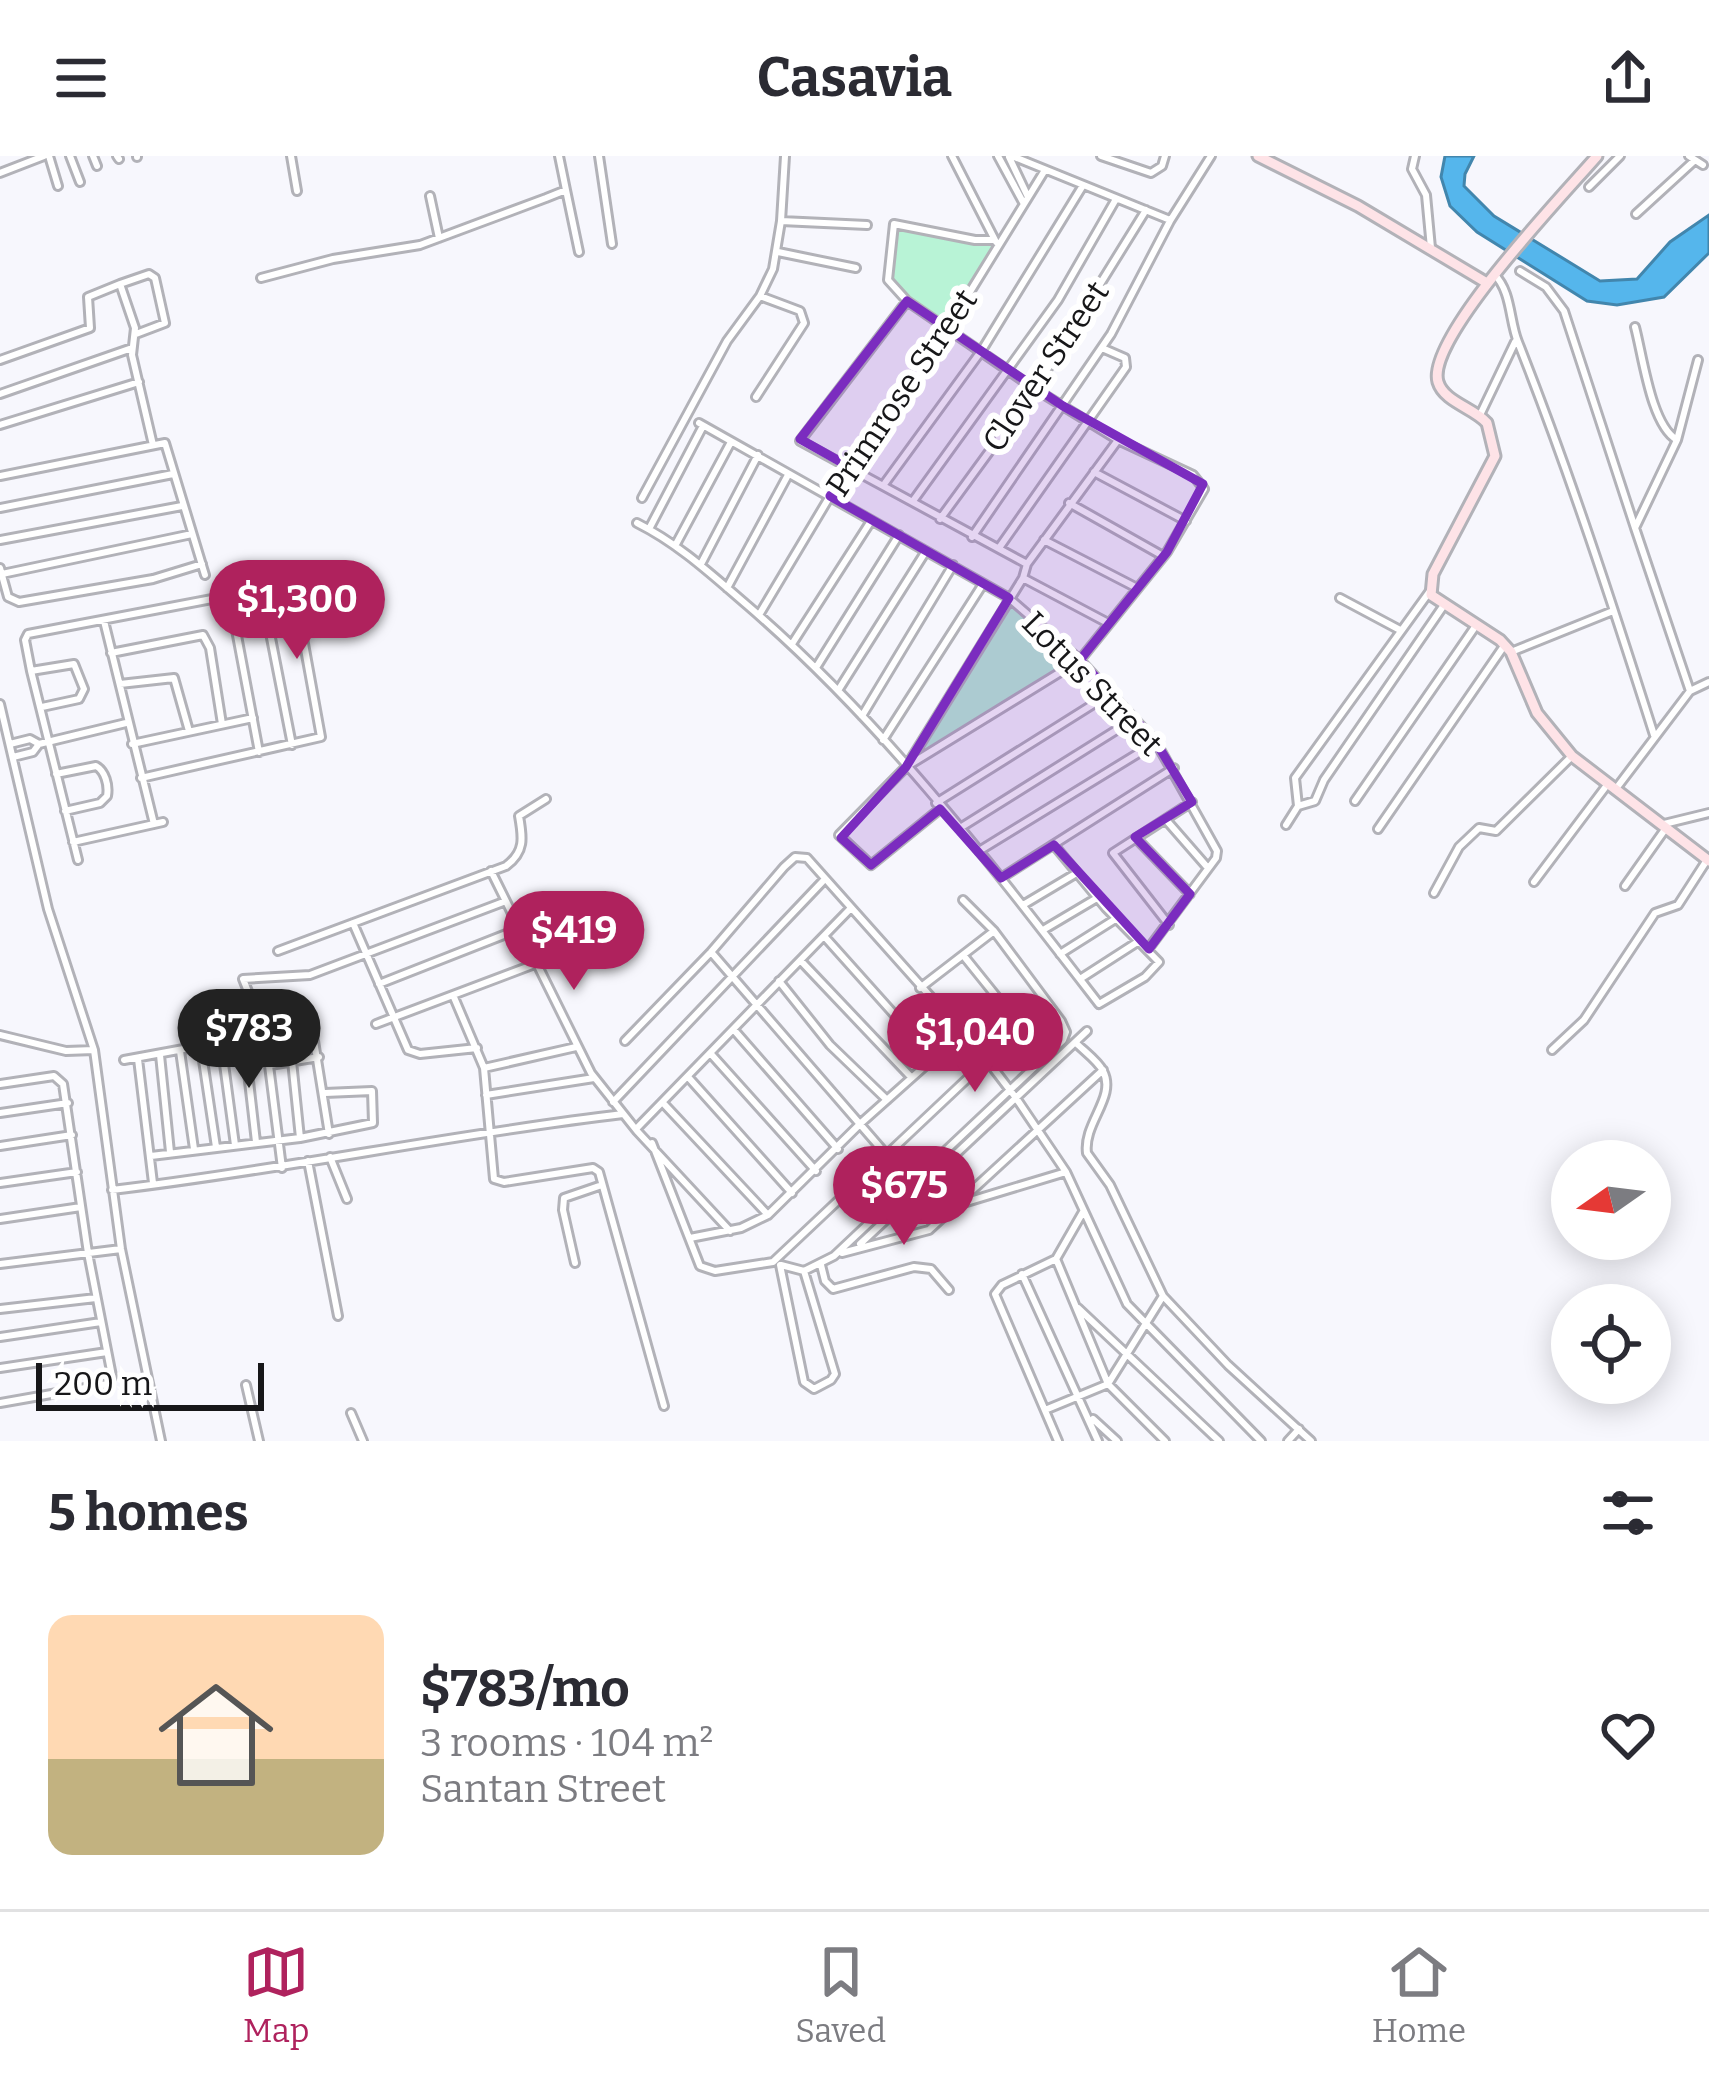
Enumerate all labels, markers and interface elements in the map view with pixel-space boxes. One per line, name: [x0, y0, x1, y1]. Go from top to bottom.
icon: menu: [48, 45, 114, 111]
icon: share: [1595, 45, 1661, 111]
text: Casavia: [757, 46, 952, 110]
street label: Clover Street: [974, 274, 1118, 460]
street label: Primrose Street: [818, 281, 986, 504]
pin: $1,300: [199, 560, 395, 662]
text: $1,300: [236, 576, 358, 622]
street label: Lotus Street: [1014, 603, 1171, 764]
pin: $419: [503, 891, 645, 993]
text: $419: [530, 907, 618, 953]
pin: $783: [178, 989, 320, 1091]
pin: $1,040: [877, 993, 1073, 1095]
text: $783: [205, 1005, 293, 1051]
text: $1,040: [914, 1009, 1036, 1055]
north arrow: [1551, 1140, 1671, 1260]
map controls: [1551, 1140, 1671, 1404]
pin: $675: [833, 1146, 975, 1248]
text: $675: [860, 1162, 948, 1208]
button: locate: [1551, 1284, 1671, 1404]
scale bar: [36, 1357, 264, 1410]
text: 200 m: [54, 1364, 152, 1404]
icon: filters: [1595, 1480, 1661, 1546]
text: 5 homes: [48, 1482, 249, 1544]
text: $783/mo: [420, 1658, 630, 1720]
icon: home: [144, 1663, 288, 1807]
icon: heart: [1595, 1702, 1661, 1768]
text: 3 rooms · 104 m²: [420, 1720, 713, 1766]
text: Santan Street: [420, 1766, 666, 1812]
tab: Map: [243, 1939, 310, 2051]
tab: Saved: [795, 1939, 886, 2051]
tab: Home: [1372, 1939, 1466, 2051]

